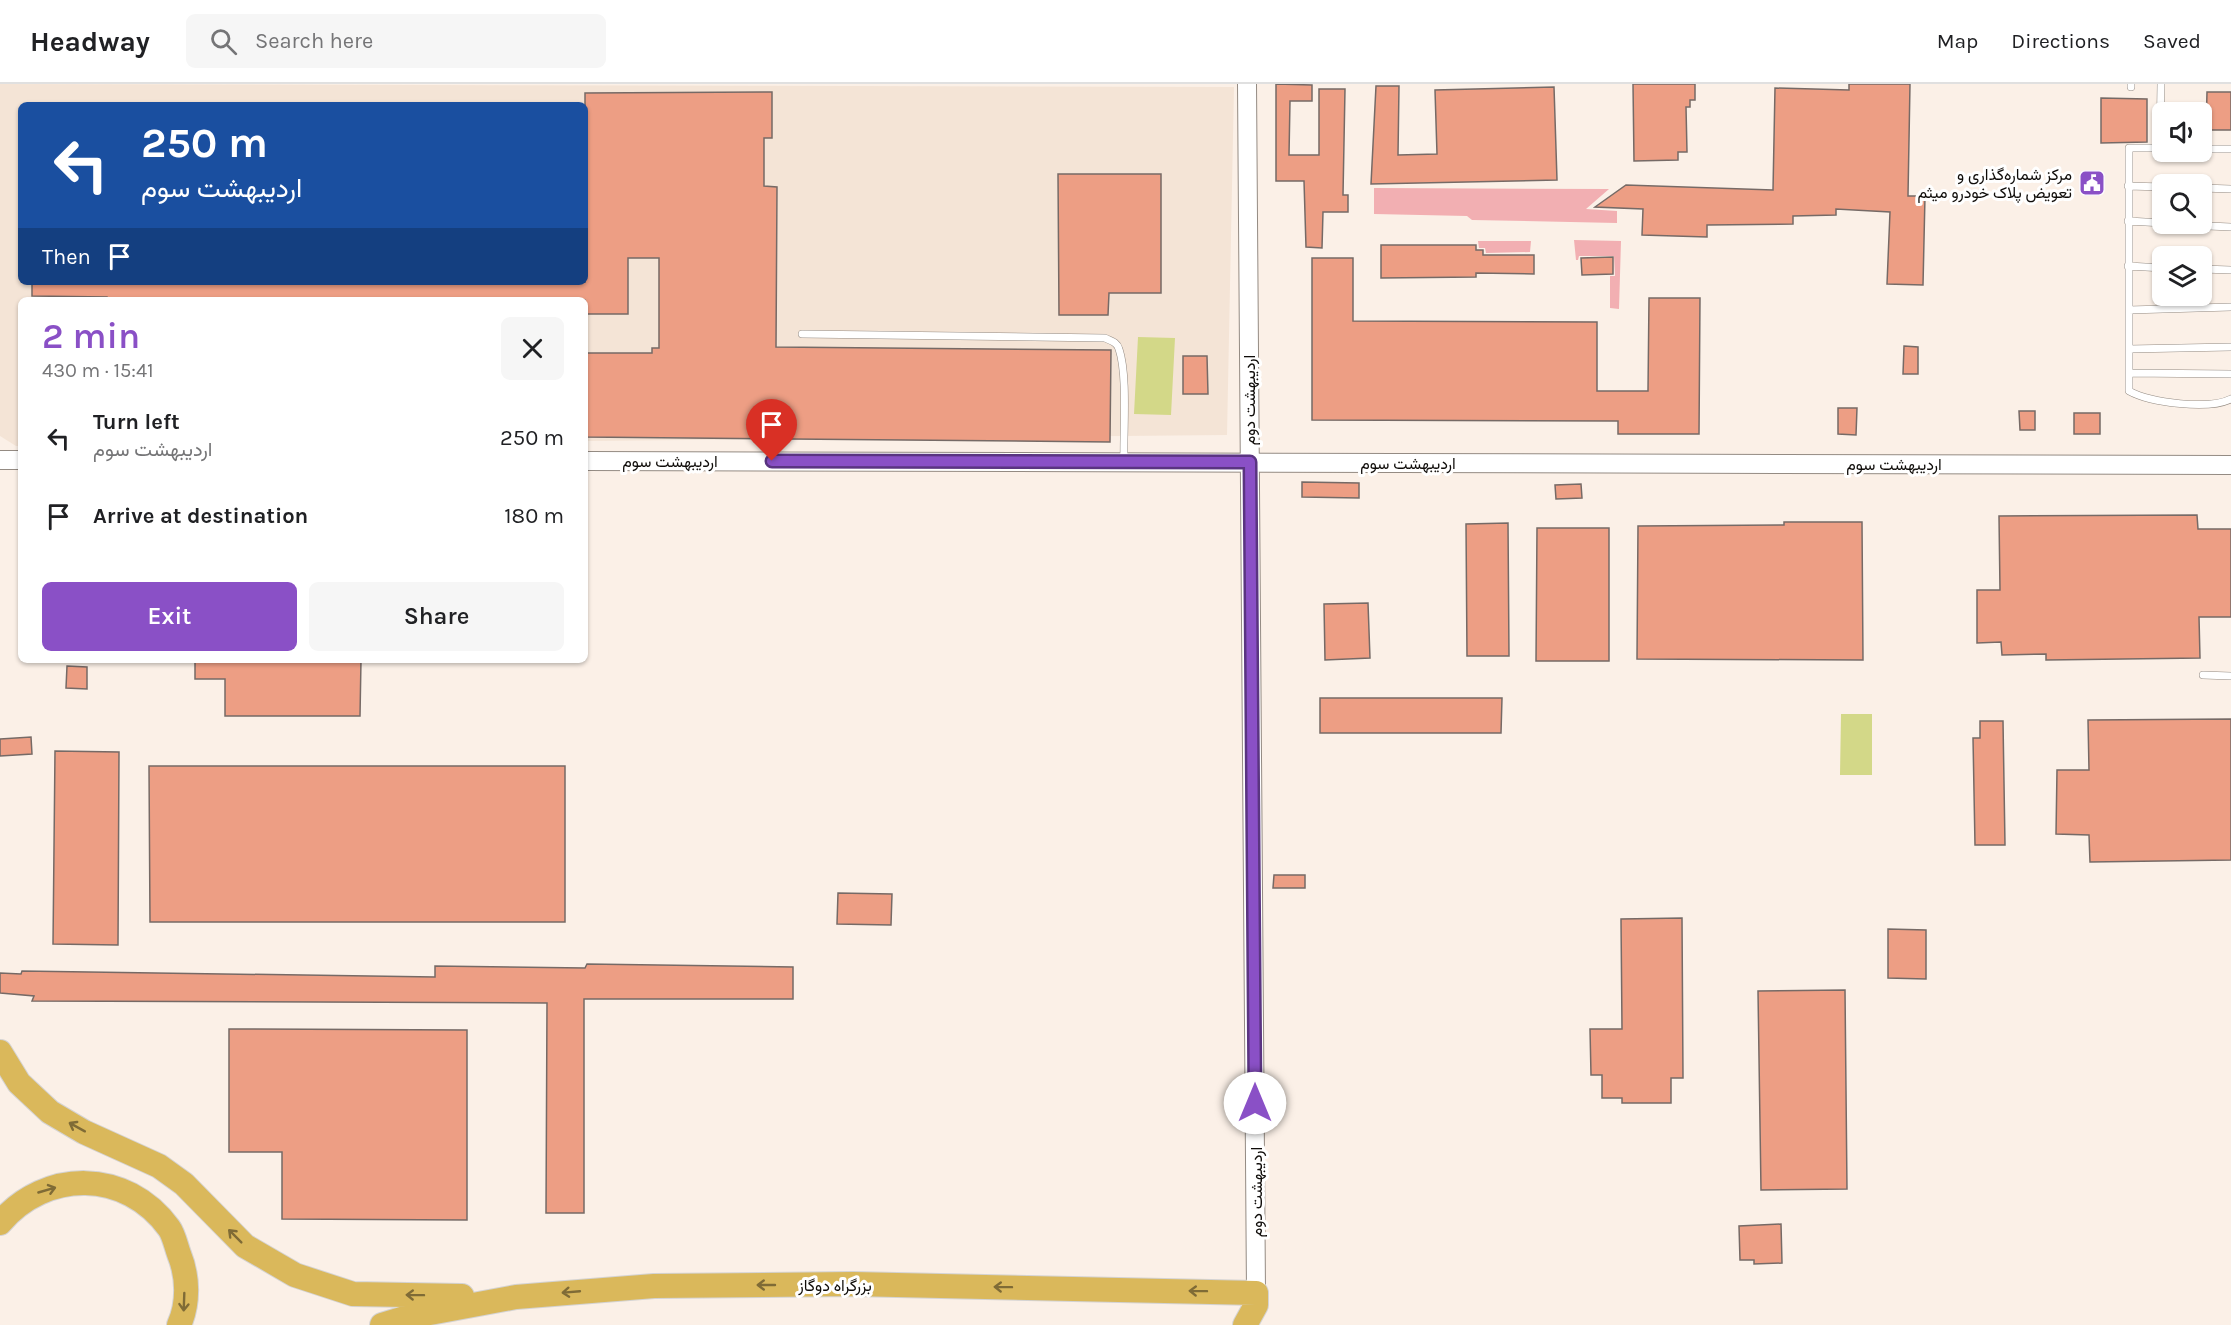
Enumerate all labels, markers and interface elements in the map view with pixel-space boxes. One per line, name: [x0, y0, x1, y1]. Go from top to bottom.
search box: [186, 14, 606, 68]
text: Headway: [30, 25, 150, 58]
icon: search: [207, 25, 240, 58]
text: Search here: [255, 28, 373, 54]
text: Map: [1937, 29, 1978, 53]
text: Directions: [2011, 29, 2110, 53]
text: Saved: [2143, 29, 2201, 53]
map controls: [2152, 102, 2212, 306]
button: sound: [2152, 102, 2212, 162]
text: 250 m: [141, 118, 268, 168]
icon: left: [42, 126, 120, 204]
place label: مرکز شماره‌گذاری و تعویض پلاک خودرو میثم: [1917, 165, 2072, 204]
public building icon: مرکز شماره‌گذاری و تعویض پلاک خودرو میثم: [2077, 168, 2107, 198]
text: اردیبهشت سوم: [141, 172, 302, 204]
button: search: [2152, 174, 2212, 234]
icon: arrive: [103, 240, 136, 273]
text: Then: [42, 244, 91, 270]
button: layers: [2152, 246, 2212, 306]
text: 2 min: [42, 315, 140, 357]
button: close: [501, 317, 564, 380]
street label: اردیبهشت دوم: [1240, 355, 1260, 445]
text: 430 m · 15:41: [42, 359, 154, 382]
pin: [746, 399, 797, 461]
icon: arrive: [755, 408, 788, 441]
text: Turn left: [93, 409, 180, 435]
icon: left: [42, 422, 75, 455]
text: 250 m: [500, 425, 564, 451]
text: اردیبهشت سوم: [93, 438, 212, 461]
street label: اردیبهشت سوم: [622, 452, 718, 472]
street label: اردیبهشت سوم: [1360, 454, 1456, 474]
street label: اردیبهشت سوم: [1846, 455, 1942, 475]
icon: arrive: [42, 500, 75, 533]
text: Arrive at destination: [93, 503, 308, 529]
text: 180 m: [504, 503, 564, 529]
button: Exit: [42, 582, 297, 651]
button: Share: [309, 582, 564, 651]
position arrow: [1223, 1071, 1287, 1135]
one-way arrow: [68, 1121, 85, 1133]
street label: اردیبهشت دوم: [1247, 1147, 1267, 1237]
one-way arrow: [37, 1184, 56, 1195]
one-way arrow: [228, 1229, 243, 1244]
street label: بزرگراه دوگاز: [797, 1276, 872, 1296]
one-way arrow: [757, 1279, 777, 1291]
one-way arrow: [993, 1281, 1013, 1293]
one-way arrow: [1188, 1285, 1208, 1297]
one-way arrow: [562, 1287, 582, 1298]
one-way arrow: [406, 1289, 426, 1301]
one-way arrow: [179, 1292, 190, 1312]

